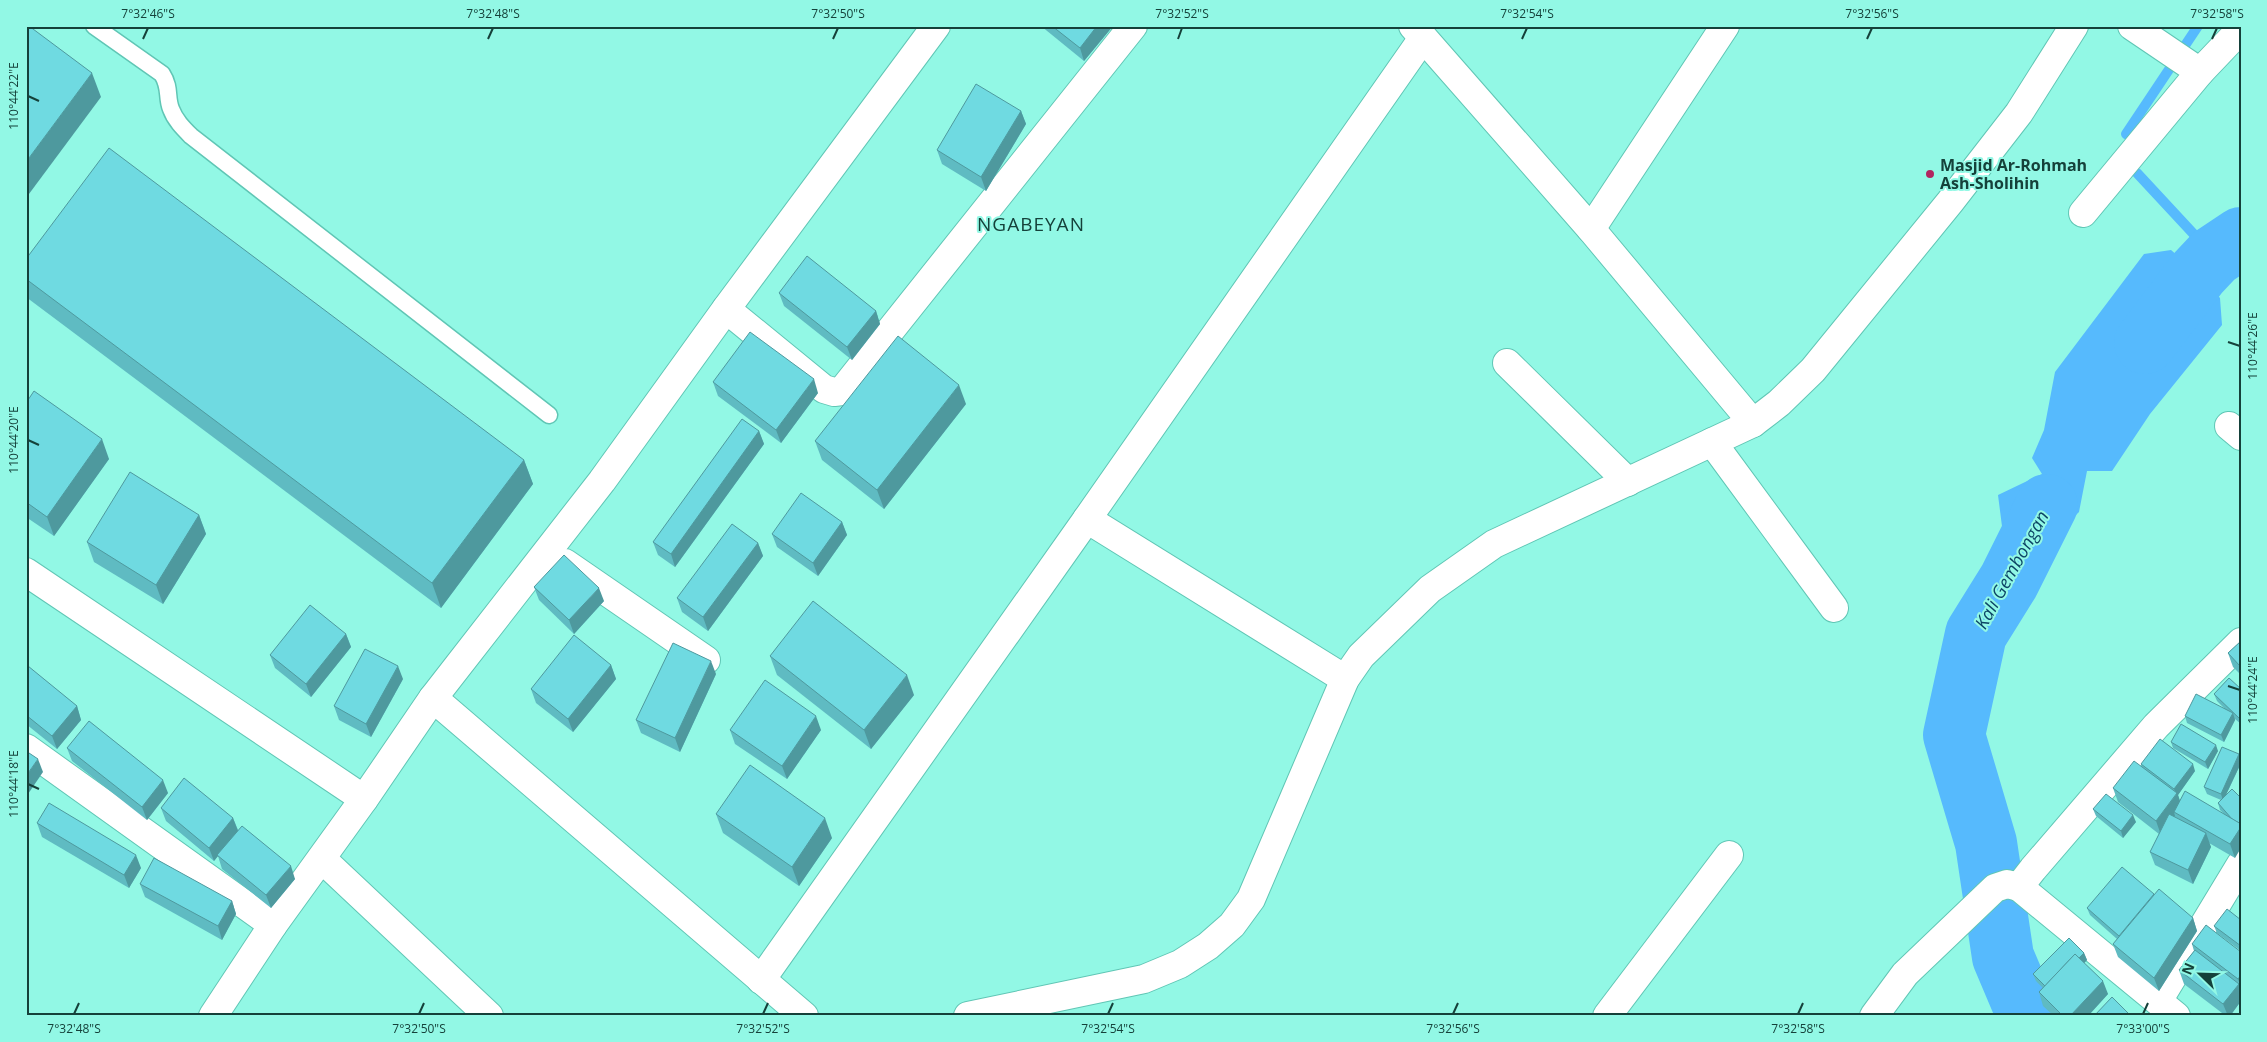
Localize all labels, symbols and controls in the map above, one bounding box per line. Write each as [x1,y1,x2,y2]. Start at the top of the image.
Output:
text: 7°32'46"S [121,5,175,22]
text: 7°32'48"S [466,5,520,22]
text: 7°32'50"S [811,5,865,22]
text: 7°32'52"S [1155,5,1209,22]
text: 7°32'54"S [1500,5,1554,22]
text: 7°32'56"S [1845,5,1899,22]
text: 7°32'58"S [2190,5,2244,22]
text: 110°44'22"E [5,62,22,130]
place label: Masjid Ar-Rohmah Ash-Sholihin [1940,154,2087,194]
marker: Masjid Ar-Rohmah Ash-Sholihin [1924,168,1936,180]
district label: NGABEYAN [977,211,1085,237]
text: 110°44'26"E [2244,312,2261,380]
text: 110°44'20"E [5,406,22,474]
water label: Kali Gembongan [1969,506,2054,633]
text: 110°44'24"E [2244,656,2261,724]
text: 110°44'18"E [5,750,22,818]
north arrow [2174,950,2224,1000]
text: N [2177,960,2199,978]
text: 7°32'48"S [47,1020,101,1037]
text: 7°32'50"S [392,1020,446,1037]
text: 7°32'52"S [736,1020,790,1037]
text: 7°32'54"S [1081,1020,1135,1037]
text: 7°32'56"S [1426,1020,1480,1037]
text: 7°32'58"S [1771,1020,1825,1037]
text: 7°33'00"S [2116,1020,2170,1037]

